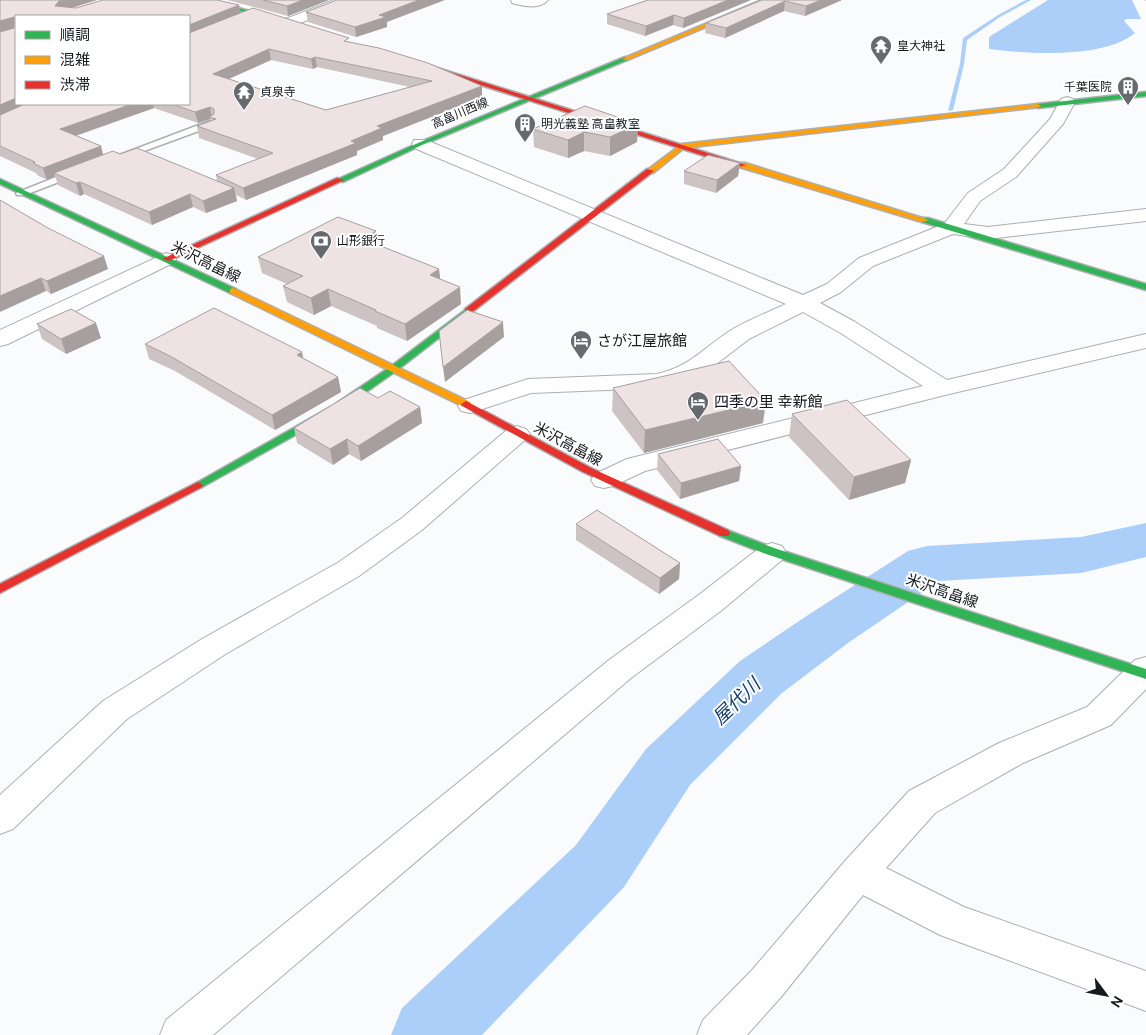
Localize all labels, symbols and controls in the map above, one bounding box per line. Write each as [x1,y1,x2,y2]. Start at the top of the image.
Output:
legend [15,15,190,105]
text: 順調 [60,26,90,43]
temple icon: 皇大神社 [869,34,893,65]
place label: 皇大神社 [897,39,945,52]
text: 混雑 [60,51,90,68]
building icon: 千葉医院 [1116,75,1140,106]
text: 渋滞 [60,76,90,93]
temple icon: 貞泉寺 [232,80,256,111]
place label: 千葉医院 [1064,80,1112,93]
place label: 貞泉寺 [260,85,296,98]
street label: 高畠川西線 [430,95,490,130]
building icon: 明光義塾 高畠教室 [513,112,537,143]
place label: 明光義塾 高畠教室 [541,117,640,130]
bank icon: 山形銀行 [309,229,333,260]
place label: 山形銀行 [337,234,385,247]
street label: 米沢高畠線 [169,237,244,286]
hotel icon: さが江屋旅館 [569,329,593,360]
place label: さが江屋旅館 [597,332,687,349]
hotel icon: 四季の里 幸新館 [686,390,710,421]
place label: 四季の里 幸新館 [714,393,822,410]
street label: 米沢高畠線 [531,418,605,469]
street label: 米沢高畠線 [904,570,980,611]
water label: 屋代川 [708,672,766,729]
north arrow [1081,970,1131,1020]
text: N [1107,993,1127,1011]

